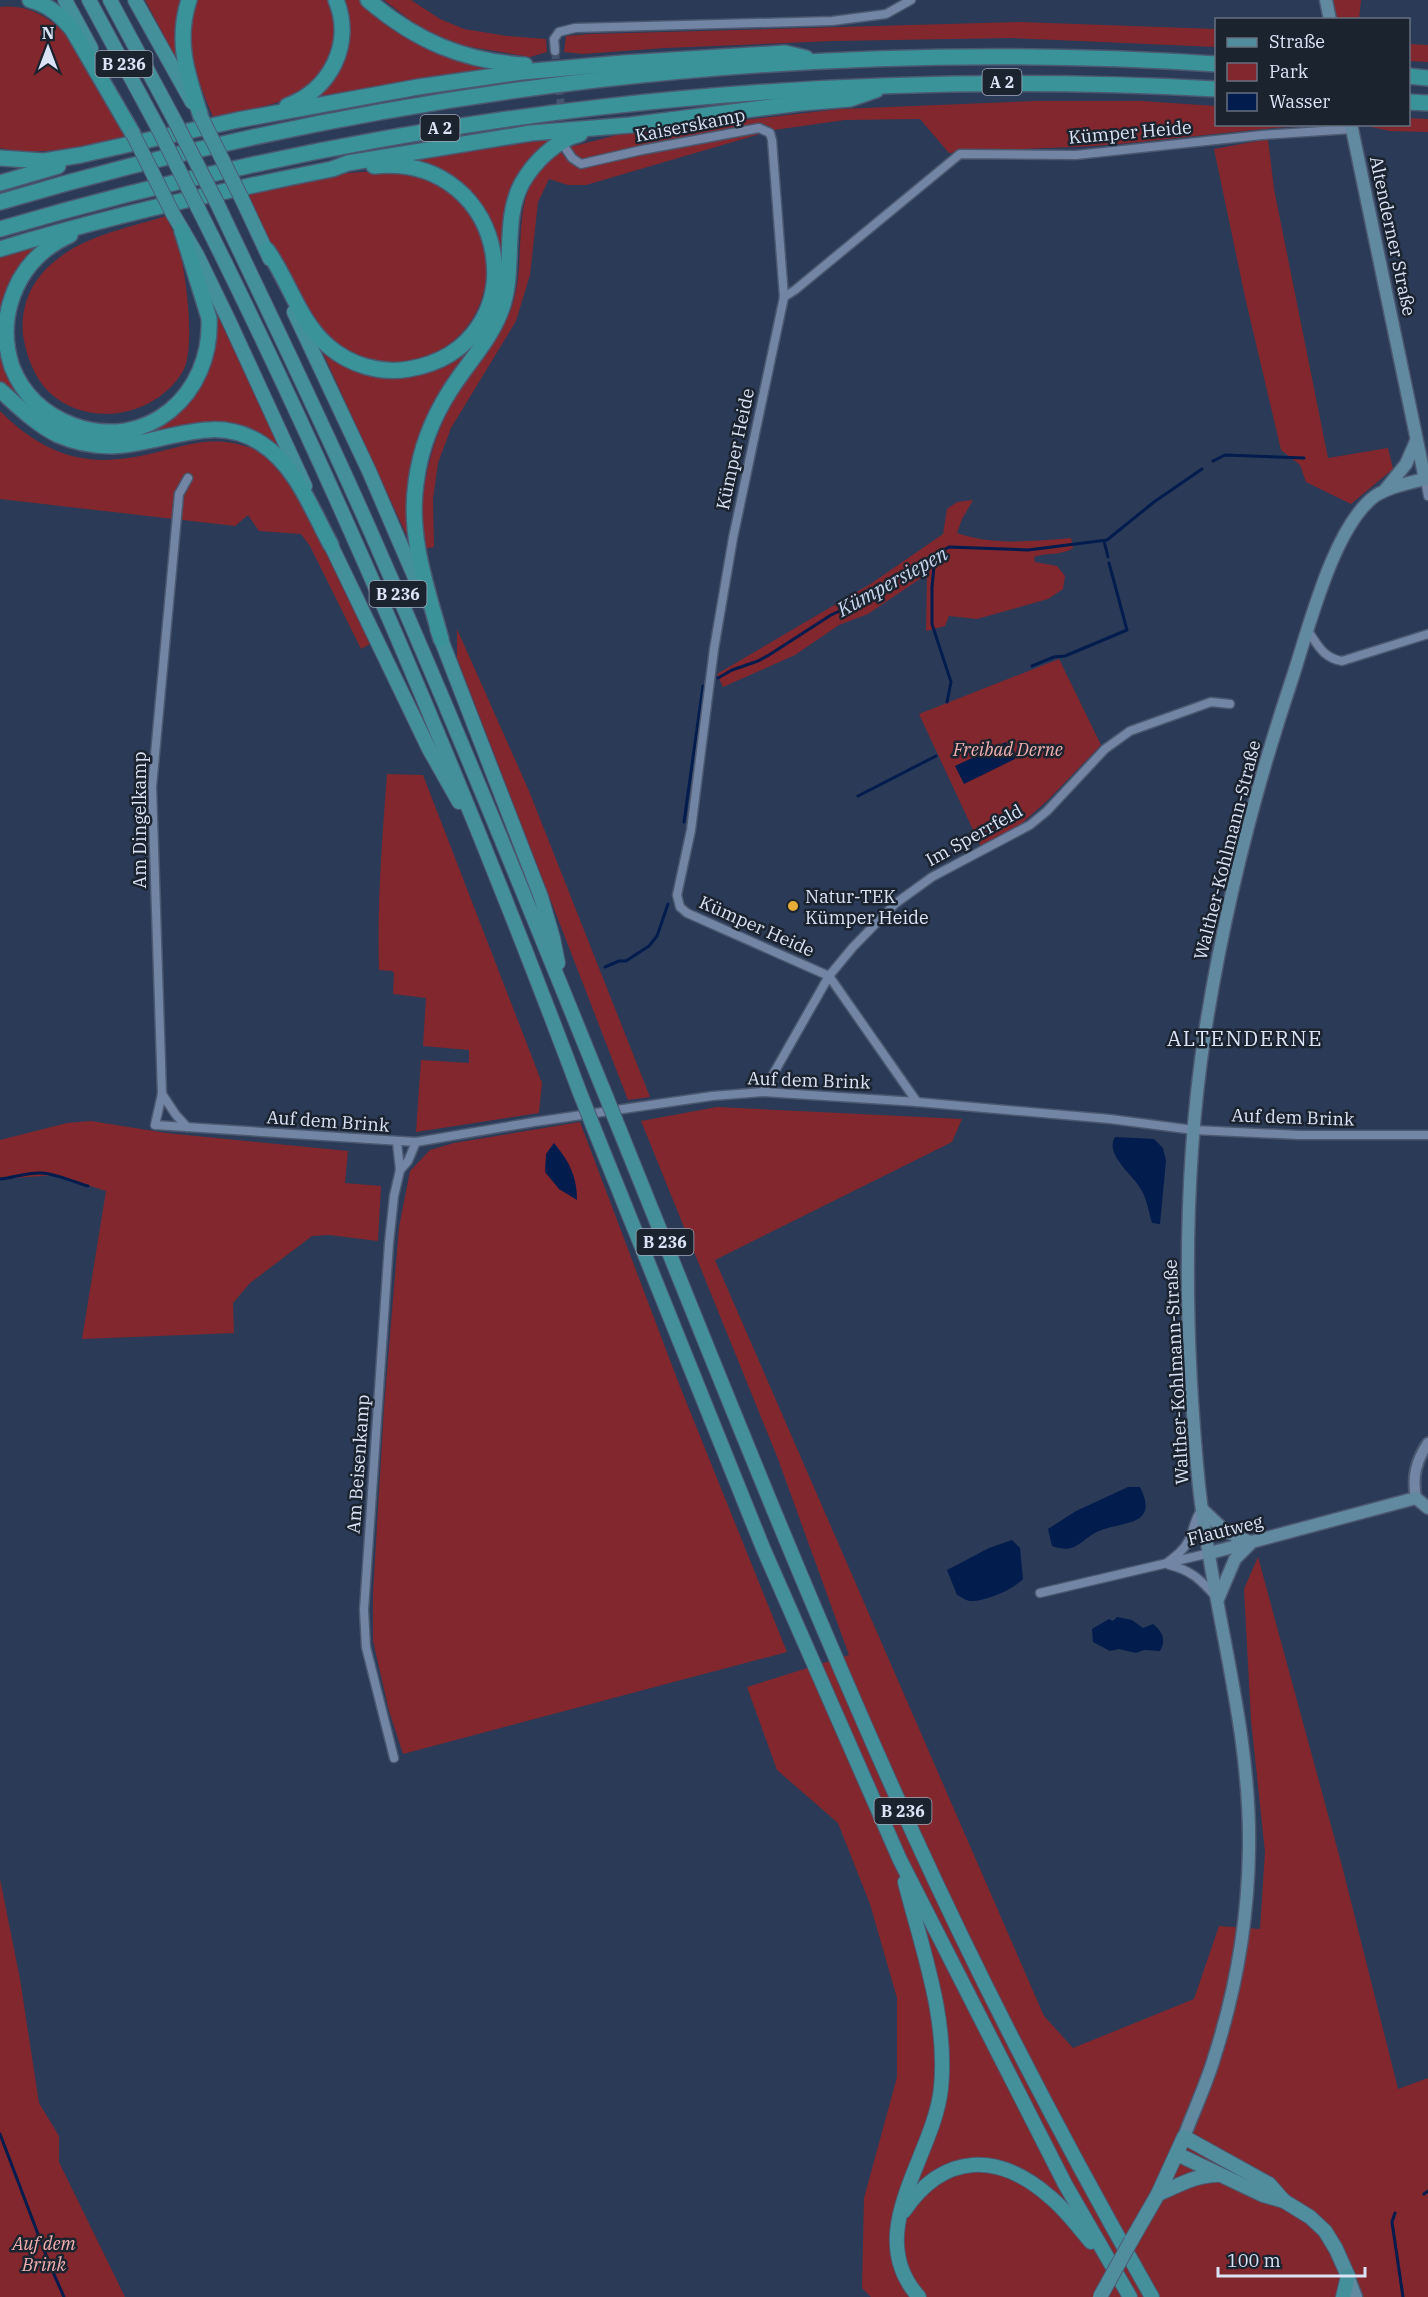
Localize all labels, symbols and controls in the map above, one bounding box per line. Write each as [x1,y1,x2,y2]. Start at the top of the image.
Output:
north arrow [18,18,78,78]
legend [1215,18,1410,126]
text: N [42,23,54,43]
text: Straße [1269,30,1325,53]
road number: B 236 [96,51,152,77]
text: Park [1269,60,1309,83]
road number: A 2 [982,69,1022,95]
text: Wasser [1269,90,1330,113]
street label: Kaiserskamp [633,103,747,147]
road number: A 2 [420,115,460,141]
street label: Kümper Heide [1067,115,1193,149]
street label: Altenderner Straße [1365,154,1421,318]
street label: Kümper Heide [711,386,759,512]
water label: Kümpersiepen [831,539,953,623]
road number: B 236 [370,581,426,607]
park label: Freibad Derne [952,738,1063,761]
street label: Walther-Kohlmann-Straße [1189,738,1265,962]
street label: Am Dingelkamp [128,752,151,888]
street label: Im Sperrfeld [922,799,1026,871]
place label: Natur-TEK Kümper Heide [805,885,929,929]
street label: Kümper Heide [696,890,818,962]
marker: Natur-TEK Kümper Heide [786,899,800,913]
district label: ALTENDERNE [1167,1024,1323,1052]
street label: Auf dem Brink [747,1066,871,1094]
street label: Auf dem Brink [1231,1103,1355,1131]
street label: Auf dem Brink [266,1105,391,1137]
road number: B 236 [636,1229,694,1255]
street label: Walther-Kohlmann-Straße [1159,1259,1193,1485]
street label: Am Beisenkamp [342,1394,374,1534]
street label: Flautweg [1185,1509,1265,1550]
road number: B 236 [874,1798,932,1824]
park label: Auf dem Brink [11,2232,76,2276]
scale bar [1218,2240,1365,2278]
text: 100 m [1227,2249,1281,2272]

